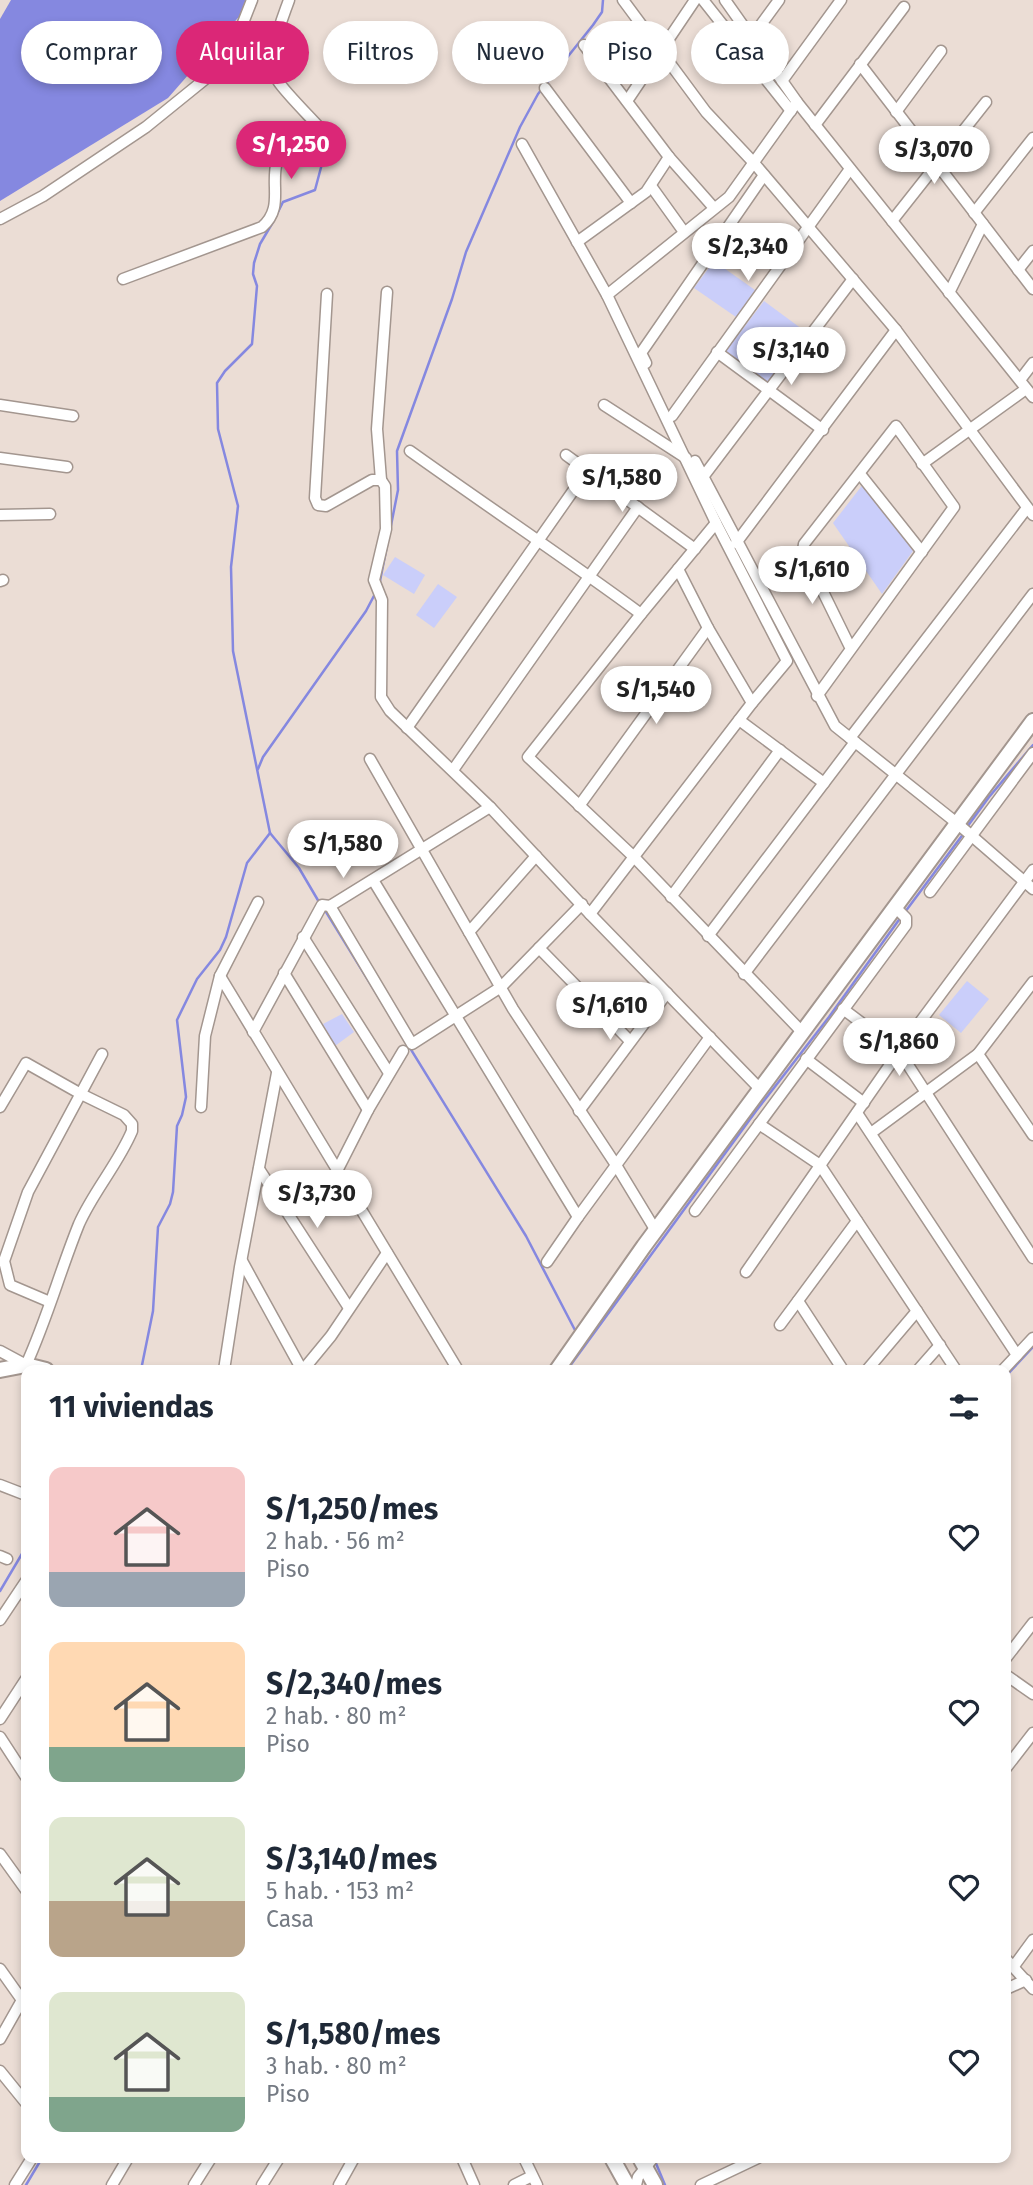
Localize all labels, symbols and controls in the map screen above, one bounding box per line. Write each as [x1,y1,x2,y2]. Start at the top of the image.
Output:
chip: Comprar [21,21,162,84]
chip: Alquilar [176,21,309,84]
chip: Filtros [323,21,438,84]
chip: Nuevo [452,21,569,84]
chip: Piso [583,21,677,84]
chip: Casa [691,21,789,84]
pin: S/1,250 [226,122,356,181]
pin: S/3,070 [869,127,999,186]
text: S/1,250 [252,130,330,158]
text: S/3,070 [895,135,973,163]
pin: S/2,340 [683,224,813,283]
text: S/2,340 [708,232,788,260]
pin: S/3,140 [726,328,856,387]
text: S/3,140 [753,336,829,364]
pin: S/1,580 [557,454,687,514]
text: S/1,580 [582,463,662,491]
pin: S/1,610 [747,546,877,606]
text: S/1,610 [774,555,850,583]
pin: S/1,540 [591,666,721,726]
text: S/1,540 [617,675,695,703]
pin: S/1,580 [278,820,408,880]
text: S/1,580 [303,829,383,857]
pin: S/1,610 [545,982,675,1042]
text: S/1,610 [572,991,648,1019]
pin: S/1,860 [834,1018,964,1078]
text: S/1,860 [859,1027,939,1055]
pin: S/3,730 [252,1170,382,1230]
text: S/3,730 [278,1179,356,1207]
icon: filters [945,1388,983,1426]
text: 11 viviendas [49,1389,214,1425]
text: S/1,250/mes [266,1491,438,1527]
icon: home [105,1495,189,1579]
icon: heart [945,1518,983,1556]
text: 2 hab. · 56 m² [266,1527,405,1555]
text: Piso [266,1555,310,1583]
text: S/2,340/mes [266,1666,442,1702]
icon: home [105,1670,189,1754]
icon: heart [945,1693,983,1731]
text: 2 hab. · 80 m² [266,1702,407,1730]
text: Piso [266,1730,310,1758]
text: S/3,140/mes [266,1841,437,1877]
icon: home [105,1845,189,1929]
icon: heart [945,1868,983,1906]
text: 5 hab. · 153 m² [266,1877,414,1905]
text: Casa [266,1905,314,1933]
text: S/1,580/mes [266,2016,441,2052]
icon: home [105,2020,189,2104]
icon: heart [945,2043,983,2081]
text: 3 hab. · 80 m² [266,2052,407,2080]
text: Piso [266,2080,310,2108]

